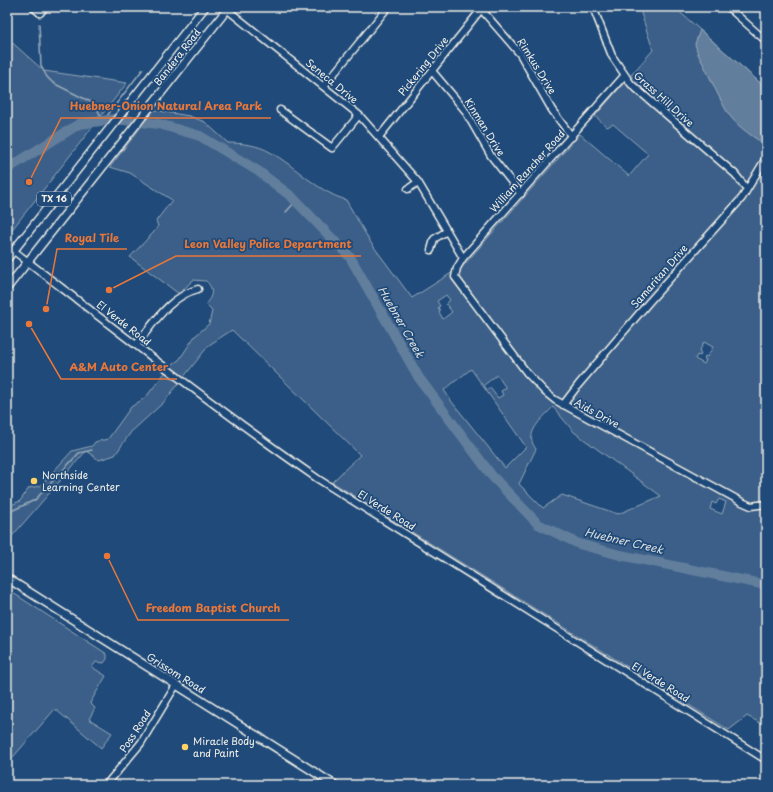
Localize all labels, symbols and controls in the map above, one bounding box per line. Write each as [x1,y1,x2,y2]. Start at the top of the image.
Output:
street label: Bandera Road [150,25,204,88]
street label: Pickering Drive [394,33,451,98]
street label: Rimkus Drive [514,35,561,96]
street label: Seneca Drive [303,55,362,107]
street label: Grass Hill Drive [631,68,698,130]
callout: Huebner-Onion Natural Area Park [61,95,271,118]
street label: Kinman Drive [462,95,509,159]
text: Huebner-Onion Natural Area Park [70,97,263,114]
street label: William Rancher Road [485,126,568,215]
road number: TX 16 [37,192,71,206]
callout: Royal Tile [57,226,127,249]
text: Royal Tile [65,229,120,246]
callout: Leon Valley Police Department [176,233,361,256]
text: Leon Valley Police Department [184,235,352,252]
street label: Samaritan Drive [627,241,691,311]
water label: Huebner Creek [374,283,430,362]
street label: El Verde Road [94,296,155,349]
callout: A&M Auto Center [61,356,177,379]
text: A&M Auto Center [69,358,169,375]
street label: Aids Drive [572,394,622,431]
place label: Northside Learning Center [42,467,120,494]
marker: Northside Learning Center [29,476,39,486]
street label: El Verde Road [355,486,419,533]
water label: Huebner Creek [583,523,666,558]
callout: Freedom Baptist Church [138,597,289,620]
text: Freedom Baptist Church [146,599,281,616]
street label: Grissom Road [144,649,209,697]
street label: El Verde Road [629,658,693,705]
street label: Poss Road [115,706,154,755]
place label: Miracle Body and Paint [193,733,255,760]
marker: Miracle Body and Paint [180,742,190,752]

